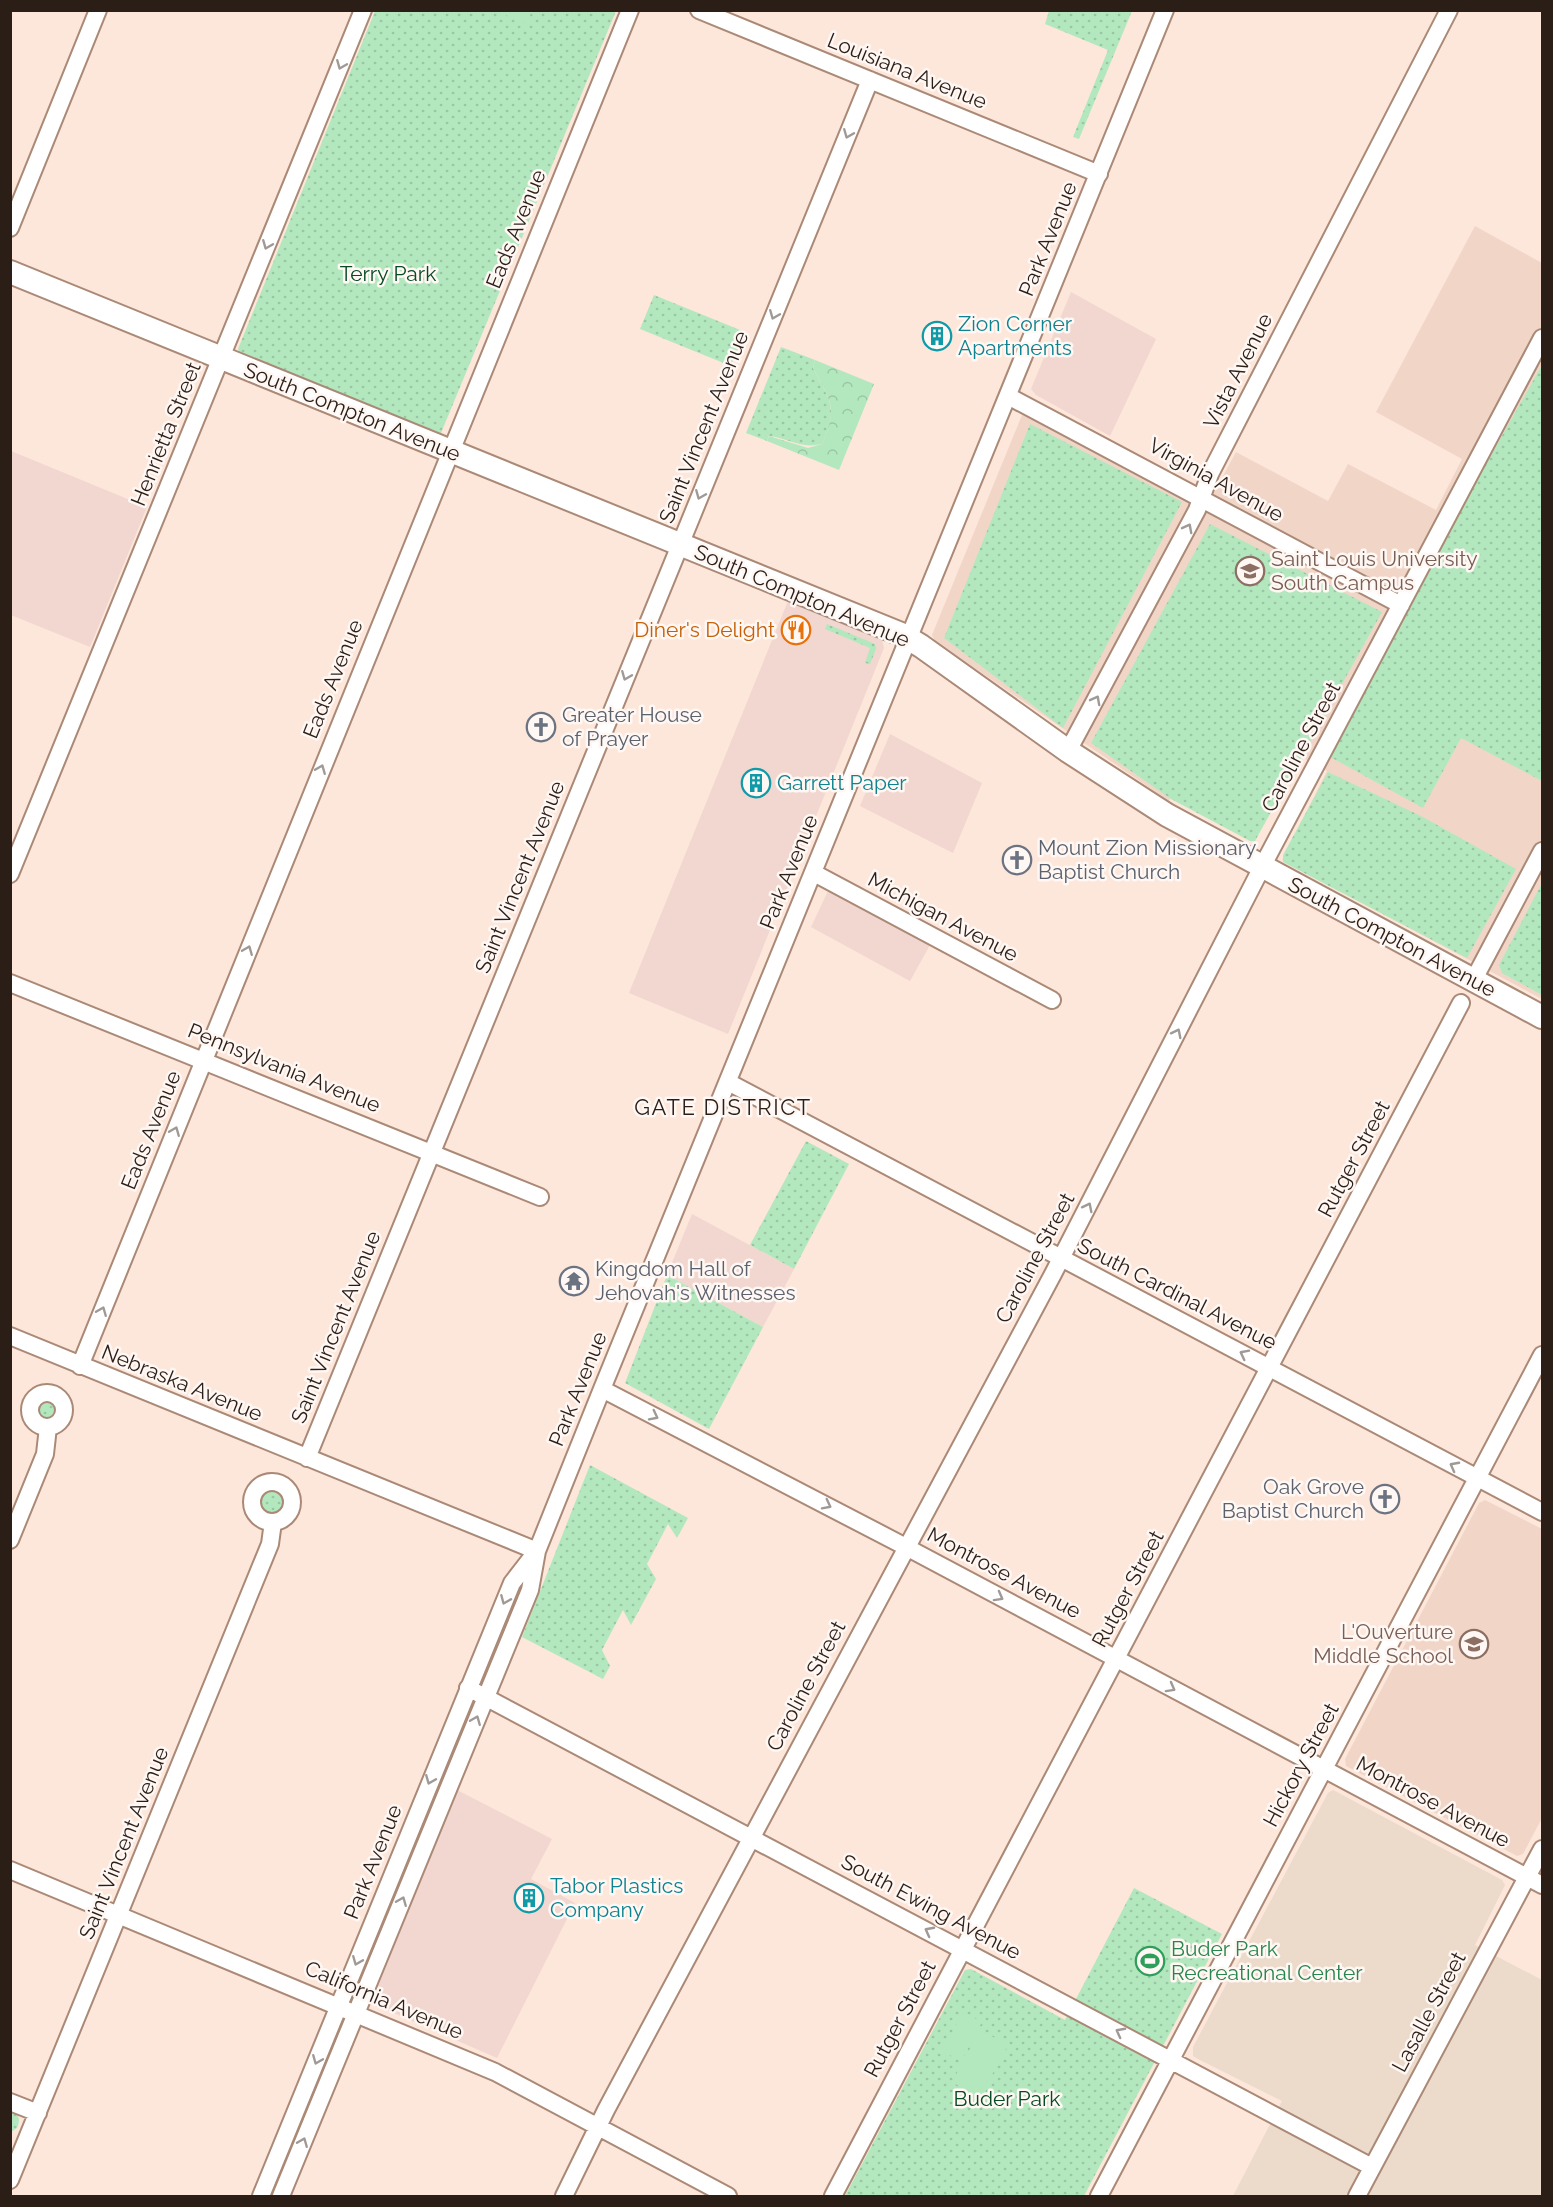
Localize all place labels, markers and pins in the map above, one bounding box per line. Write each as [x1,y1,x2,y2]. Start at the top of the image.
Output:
place label: Zion Corner Apartments [958,311,1073,360]
building icon: Zion Corner Apartments [921,320,953,352]
place label: Saint Louis University South Campus [1271,546,1478,595]
school or university icon: Saint Louis University South Campus [1234,555,1266,587]
restaurant icon: Diner's Delight [780,614,812,646]
place label: Diner's Delight [634,617,775,642]
place label: Greater House of Prayer [562,702,702,751]
church icon: Greater House of Prayer [525,711,557,743]
building icon: Garrett Paper [740,767,772,799]
place label: Garrett Paper [777,770,907,795]
place label: Mount Zion Missionary Baptist Church [1038,835,1256,884]
church icon: Mount Zion Missionary Baptist Church [1001,844,1033,876]
place label: Kingdom Hall of Jehovah's Witnesses [595,1256,796,1305]
temple icon: Kingdom Hall of Jehovah's Witnesses [558,1265,590,1297]
place label: Oak Grove Baptist Church [1222,1474,1364,1523]
church icon: Oak Grove Baptist Church [1369,1483,1401,1515]
place label: L'Ouverture Middle School [1313,1619,1453,1668]
school or university icon: L'Ouverture Middle School [1458,1628,1490,1660]
place label: Tabor Plastics Company [550,1873,683,1922]
building icon: Tabor Plastics Company [513,1882,545,1914]
place label: Buder Park Recreational Center [1171,1936,1363,1985]
sports icon: Buder Park Recreational Center [1134,1945,1166,1977]

